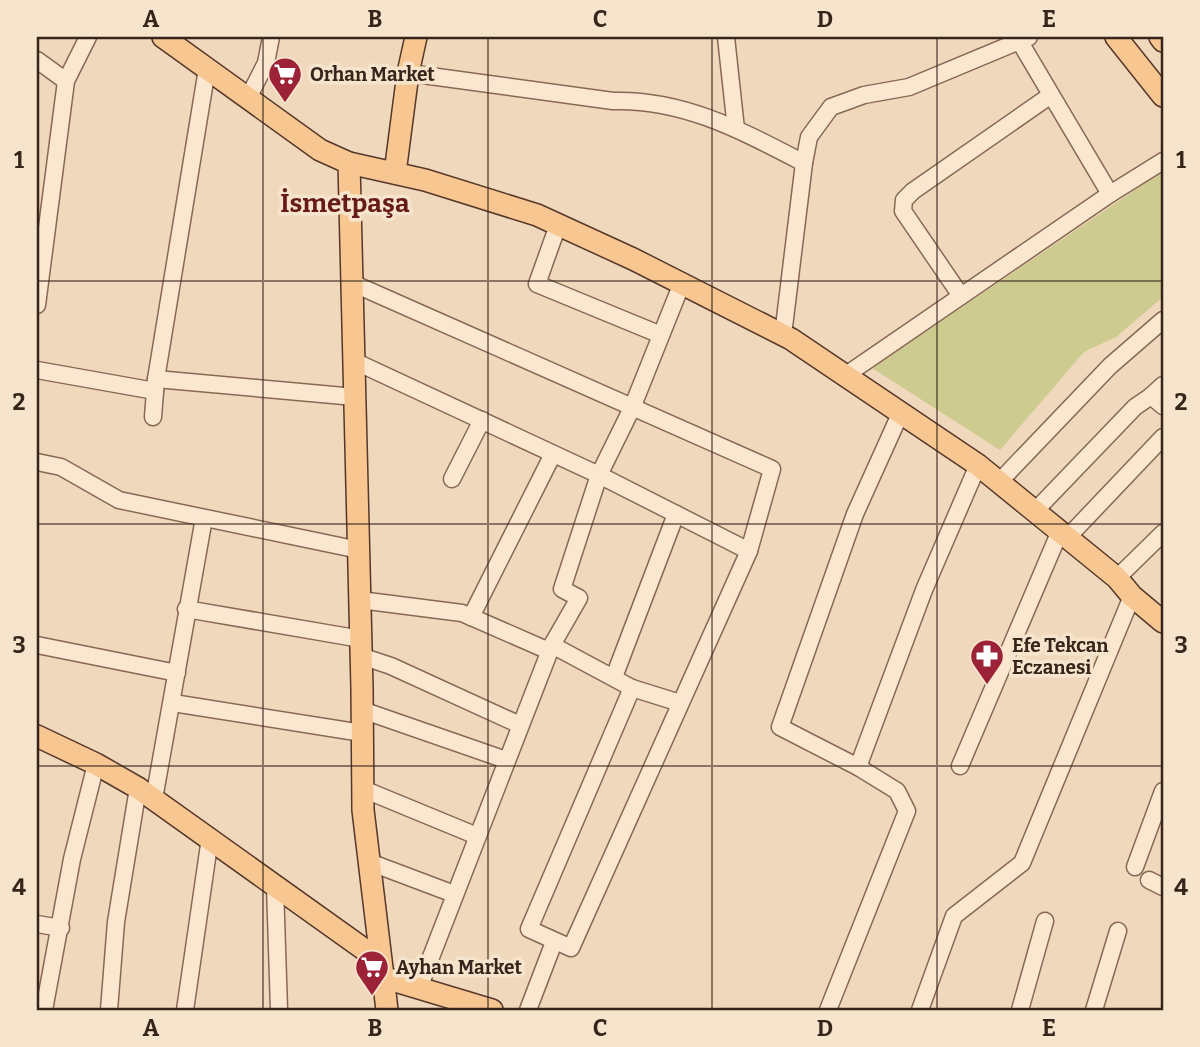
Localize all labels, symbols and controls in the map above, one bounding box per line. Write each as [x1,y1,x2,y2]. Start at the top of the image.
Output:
text: A [143,5,160,33]
text: B [368,5,382,33]
text: C [593,5,607,33]
text: D [817,5,833,33]
text: E [1042,5,1056,33]
supermarket icon: Orhan Market [266,55,304,104]
place label: Orhan Market [310,63,435,86]
text: 1 [14,146,24,174]
text: 1 [1176,146,1186,174]
district label: İsmetpaşa [280,188,410,219]
text: 2 [13,388,26,416]
text: 2 [1175,388,1188,416]
text: 3 [12,631,26,659]
text: 3 [1174,631,1188,659]
place label: Efe Tekcan Eczanesi [1012,634,1109,679]
pharmacy icon: Efe Tekcan Eczanesi [968,637,1006,686]
text: 4 [12,873,26,901]
text: 4 [1174,873,1188,901]
supermarket icon: Ayhan Market [353,948,391,997]
place label: Ayhan Market [396,956,522,979]
text: A [143,1014,160,1042]
text: B [368,1014,382,1042]
text: C [593,1014,607,1042]
text: D [817,1014,833,1042]
text: E [1042,1014,1056,1042]

